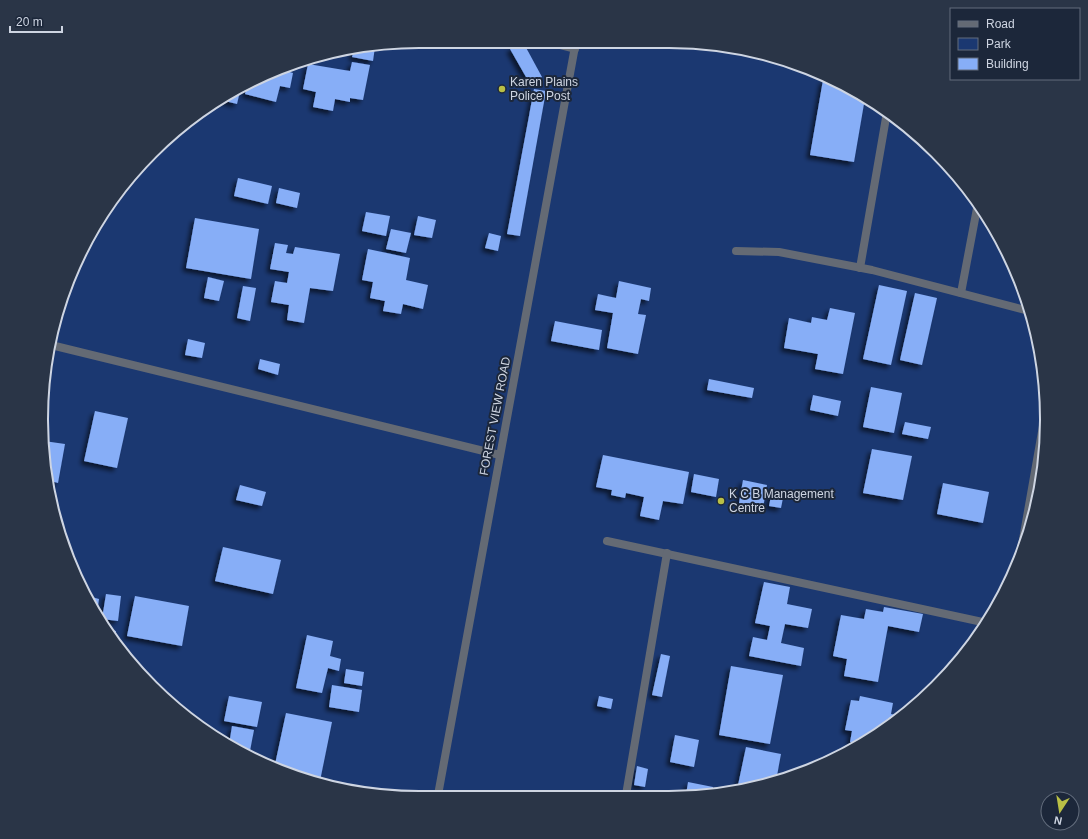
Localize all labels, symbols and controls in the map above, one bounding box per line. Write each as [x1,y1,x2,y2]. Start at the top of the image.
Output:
scale bar [10,8,62,34]
legend [950,8,1080,80]
text: 20 m [16,15,43,29]
text: Road [986,17,1015,31]
text: Park [986,37,1012,51]
text: Building [986,57,1029,71]
place label: Karen Plains Police Post [510,75,578,103]
marker: Karen Plains Police Post [497,84,507,94]
street label: FOREST VIEW ROAD [477,355,513,476]
place label: K C B Management Centre [729,487,834,515]
marker: K C B Management Centre [716,496,726,506]
north arrow [1040,791,1080,831]
text: N [1053,814,1063,827]

